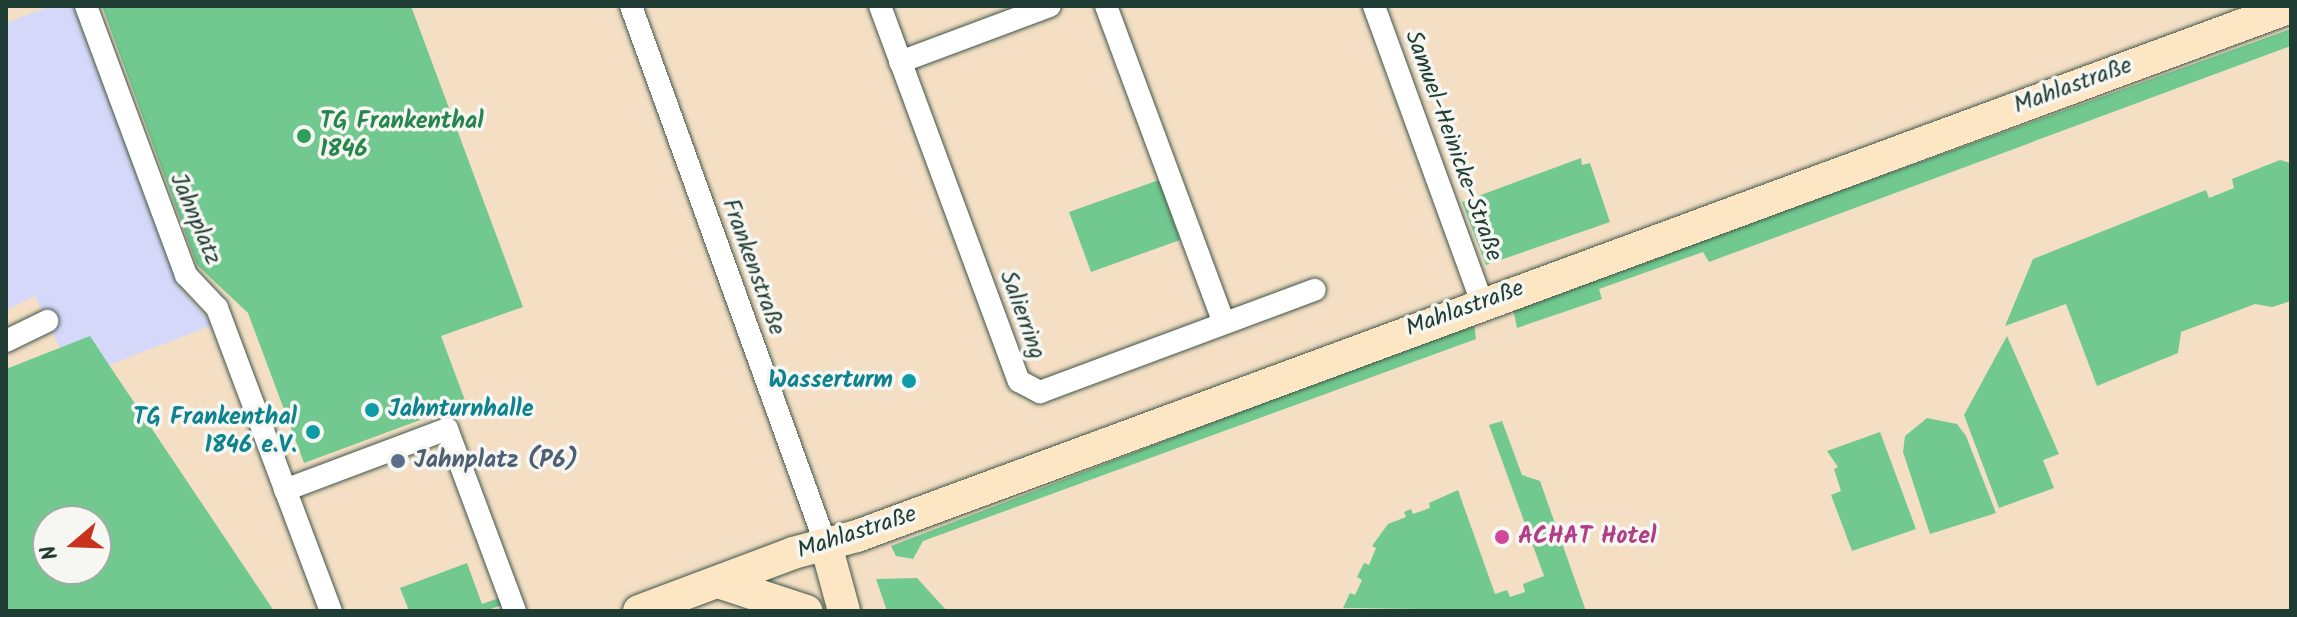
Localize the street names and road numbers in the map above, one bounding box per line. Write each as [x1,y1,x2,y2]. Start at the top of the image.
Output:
street label: Samuel-Heinicke-Straße [1398,27,1508,265]
street label: Mahlastraße [2010,51,2136,121]
street label: Jahnplatz [163,169,227,269]
street label: Frankenstraße [715,195,791,339]
street label: Salierring [993,267,1051,363]
street label: Mahlastraße [1402,274,1528,344]
street label: Mahlastraße [794,500,920,566]

